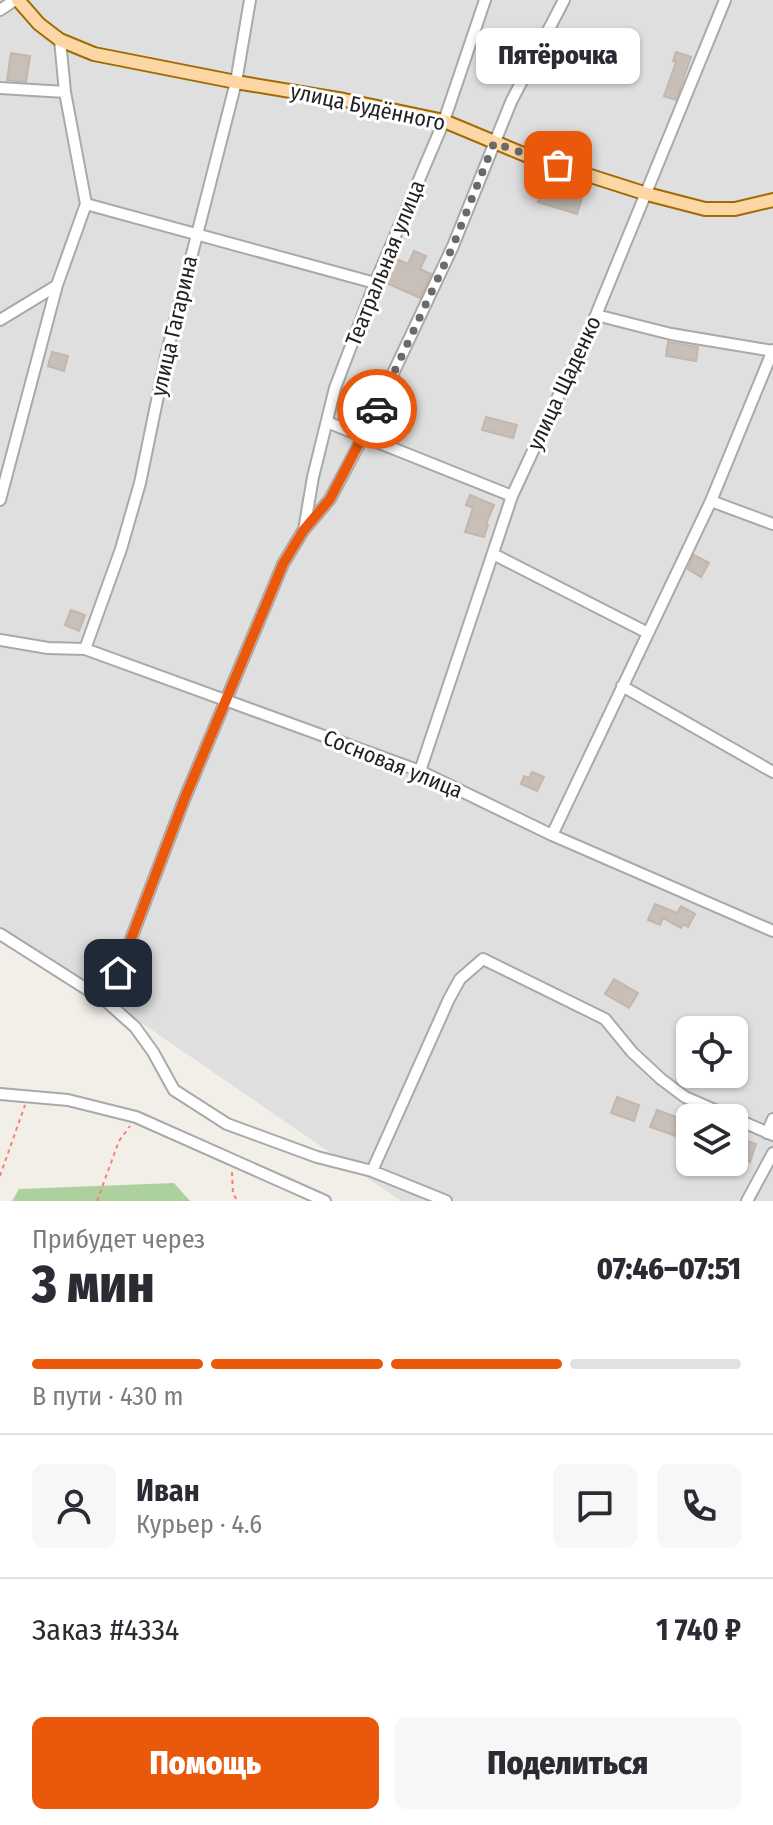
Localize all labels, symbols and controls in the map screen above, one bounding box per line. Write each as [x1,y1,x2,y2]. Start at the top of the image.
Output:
callout: Пятёрочка [476,29,640,85]
text: Пятёрочка [498,40,618,71]
street label: улица Будённого [288,77,448,137]
pin [524,131,592,199]
icon: bag [536,143,580,187]
street label: Театральная улица [339,176,431,350]
street label: улица Гагарина [145,253,203,399]
street label: улица Щаденко [521,312,607,454]
courier [337,369,417,449]
icon: car [355,387,399,431]
street label: Сосновая улица [319,724,467,804]
pin [84,939,152,1007]
icon: home [96,951,140,995]
map controls [676,1016,748,1176]
button: locate [676,1016,748,1088]
button: layers [676,1104,748,1176]
text: Прибудет через [32,1224,205,1255]
text: 07:46–07:51 [597,1251,741,1287]
text: 3 мин [32,1253,155,1316]
text: В пути · 430 m [32,1381,184,1412]
button: person [32,1464,116,1548]
button: chat [553,1464,637,1548]
button: phone [657,1464,741,1548]
text: Иван [136,1473,200,1509]
text: Курьер · 4.6 [136,1509,262,1540]
text: Заказ #4334 [32,1612,179,1648]
text: 1 740 ₽ [656,1612,741,1648]
button: Помощь [32,1717,379,1809]
button: Поделиться [395,1717,741,1809]

